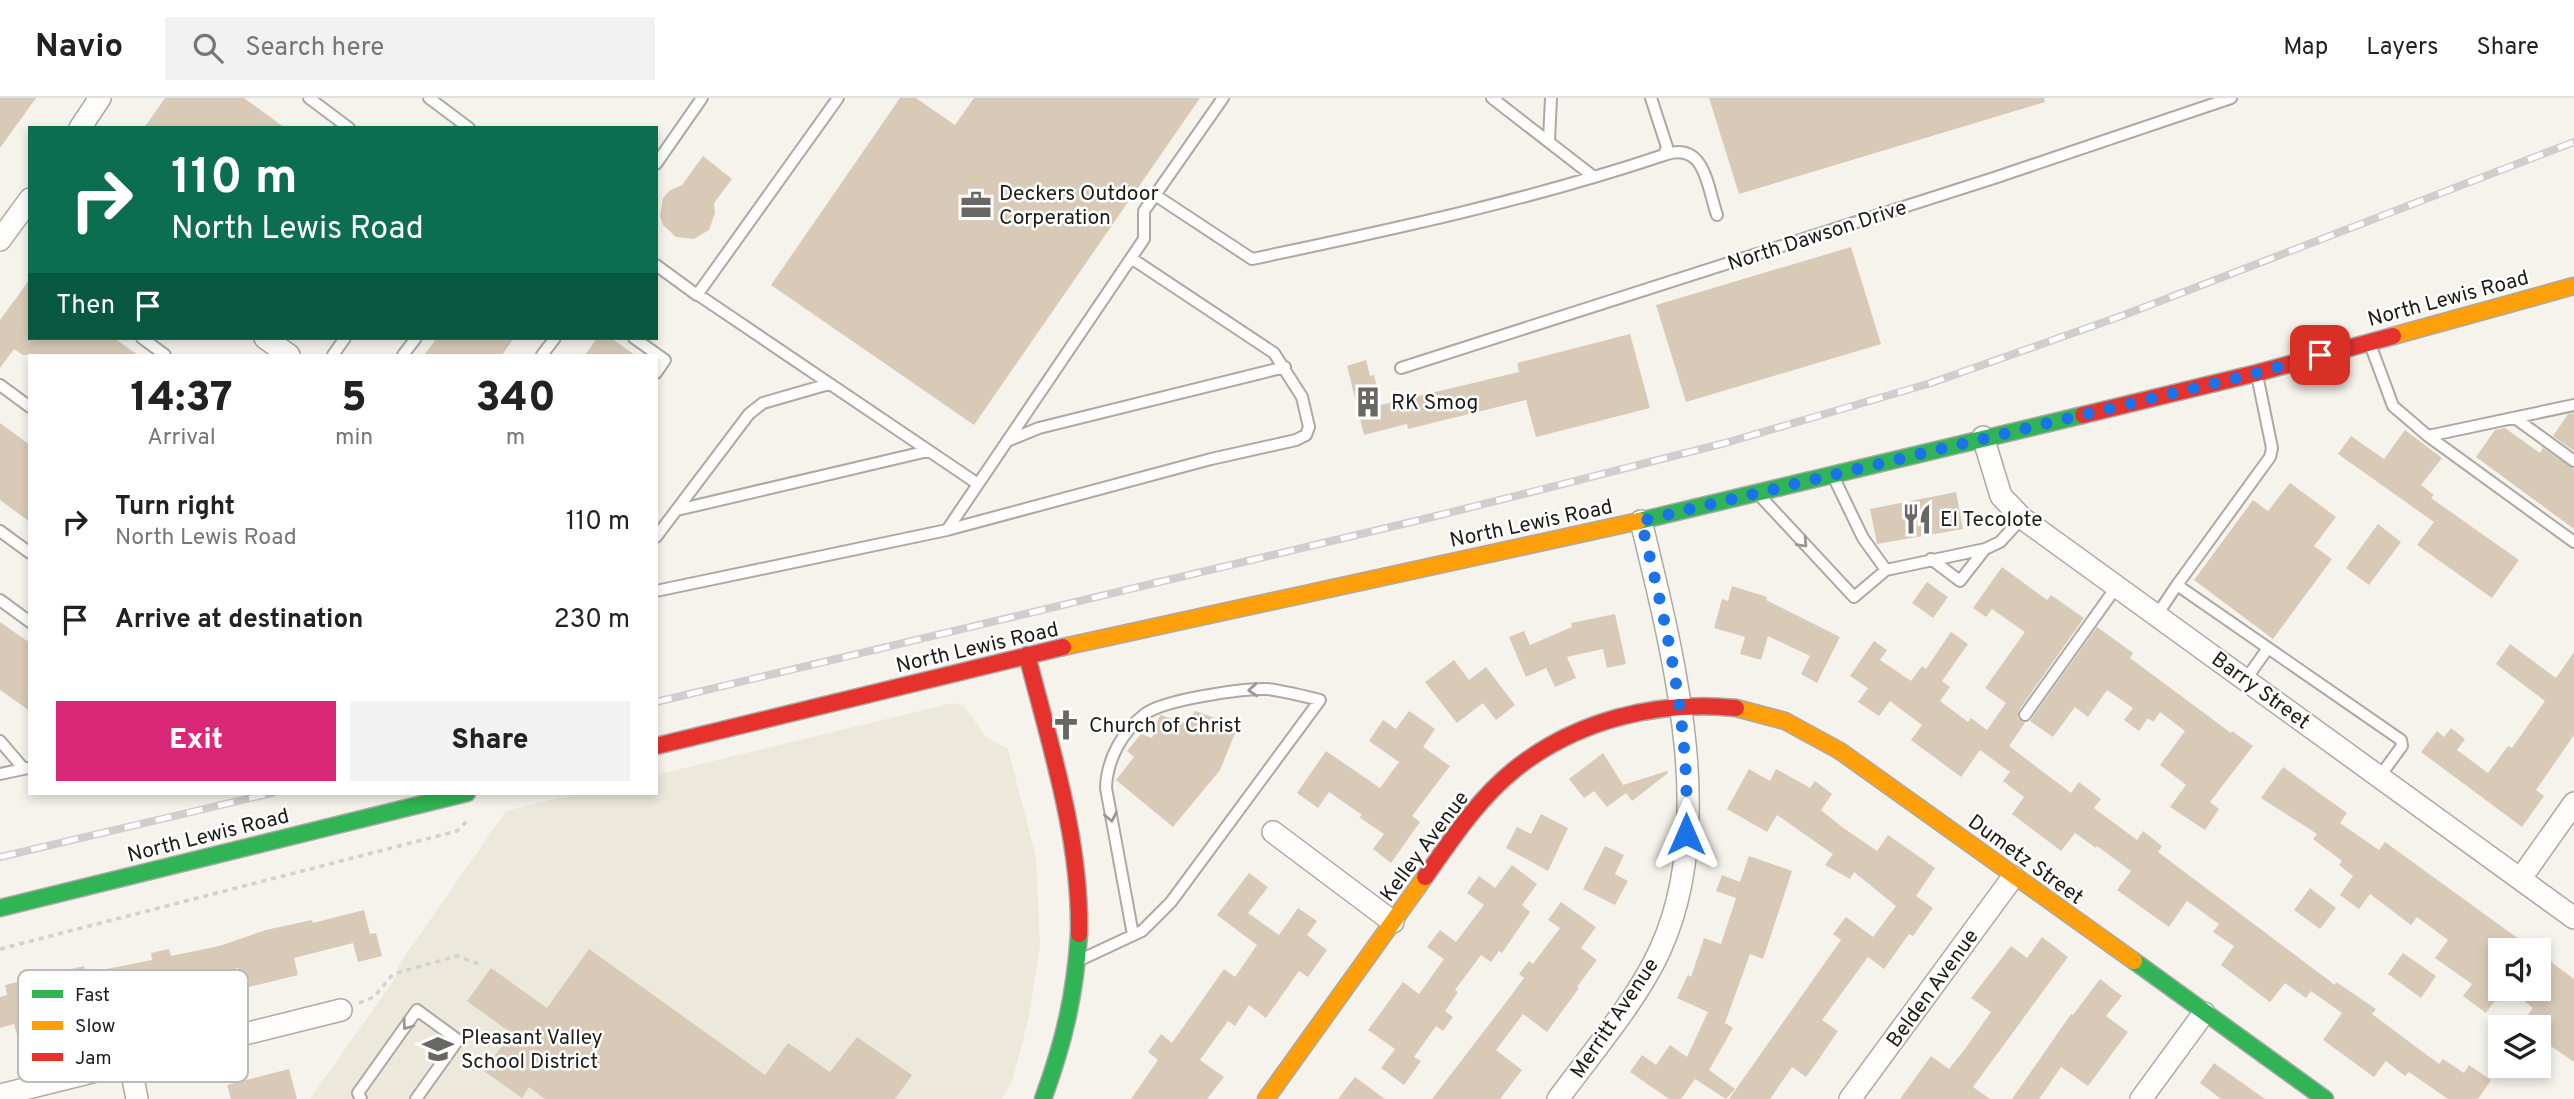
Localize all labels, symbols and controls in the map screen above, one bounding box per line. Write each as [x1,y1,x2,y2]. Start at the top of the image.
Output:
search box [165,17,655,80]
text: Navio [35,27,123,69]
icon: search [189,29,227,67]
text: Search here [245,32,384,65]
text: Map [2283,33,2328,63]
text: Layers [2366,33,2438,63]
text: Share [2476,33,2539,63]
text: 110 m [171,149,298,211]
icon: right [56,154,147,245]
place label: Deckers Outdoor Corperation [999,181,1159,232]
office icon: Deckers Outdoor Corperation [959,188,993,222]
street label: North Dawson Drive [1724,195,1910,278]
text: North Lewis Road [171,210,424,250]
street label: North Lewis Road [2365,265,2532,334]
icon: arrive [129,287,167,325]
text: Then [56,290,115,323]
pin [2290,325,2350,385]
icon: arrive [2301,336,2339,374]
text: 14:37 [130,373,233,426]
text: 5 [341,373,367,426]
text: 340 [475,373,556,426]
building icon: RK Smog [1351,385,1385,419]
place label: RK Smog [1391,390,1478,417]
text: Arrival [147,424,216,453]
text: min [335,424,373,453]
text: m [506,424,525,453]
text: Turn right [115,491,235,524]
street label: North Lewis Road [1447,494,1615,555]
restaurant icon: El Tecolote [1900,502,1934,536]
icon: right [56,503,94,541]
text: 110 m [566,506,630,539]
place label: El Tecolote [1940,507,2043,534]
text: North Lewis Road [115,524,297,553]
one-way arrow [1795,535,1807,548]
icon: arrive [56,601,94,639]
text: Arrive at destination [115,604,363,637]
text: 230 m [554,604,630,637]
street label: North Lewis Road [893,617,1061,680]
street label: Barry Street [2205,646,2315,736]
one-way arrow [1247,683,1258,698]
button: Exit [56,701,336,781]
button: Share [350,701,630,781]
church icon: Church of Christ [1049,708,1083,742]
place label: Church of Christ [1089,713,1241,740]
street label: Kelley Avenue [1375,786,1476,908]
position arrow [1649,797,1723,871]
street label: North Lewis Road [125,803,292,870]
street label: Dumetz Street [1962,809,2088,911]
one-way arrow [1103,811,1118,823]
street label: Belden Avenue [1881,924,1985,1054]
map controls [2488,938,2551,1078]
button: sound [2488,938,2551,1001]
street label: Merritt Avenue [1565,953,1666,1084]
legend [18,970,248,1082]
text: Fast [75,984,110,1008]
text: Slow [75,1015,115,1039]
button: layers [2488,1015,2551,1078]
one-way arrow [402,1017,415,1030]
place label: Pleasant Valley School District [461,1025,603,1076]
school or university icon: Pleasant Valley School District [421,1032,455,1066]
text: Jam [75,1047,112,1071]

